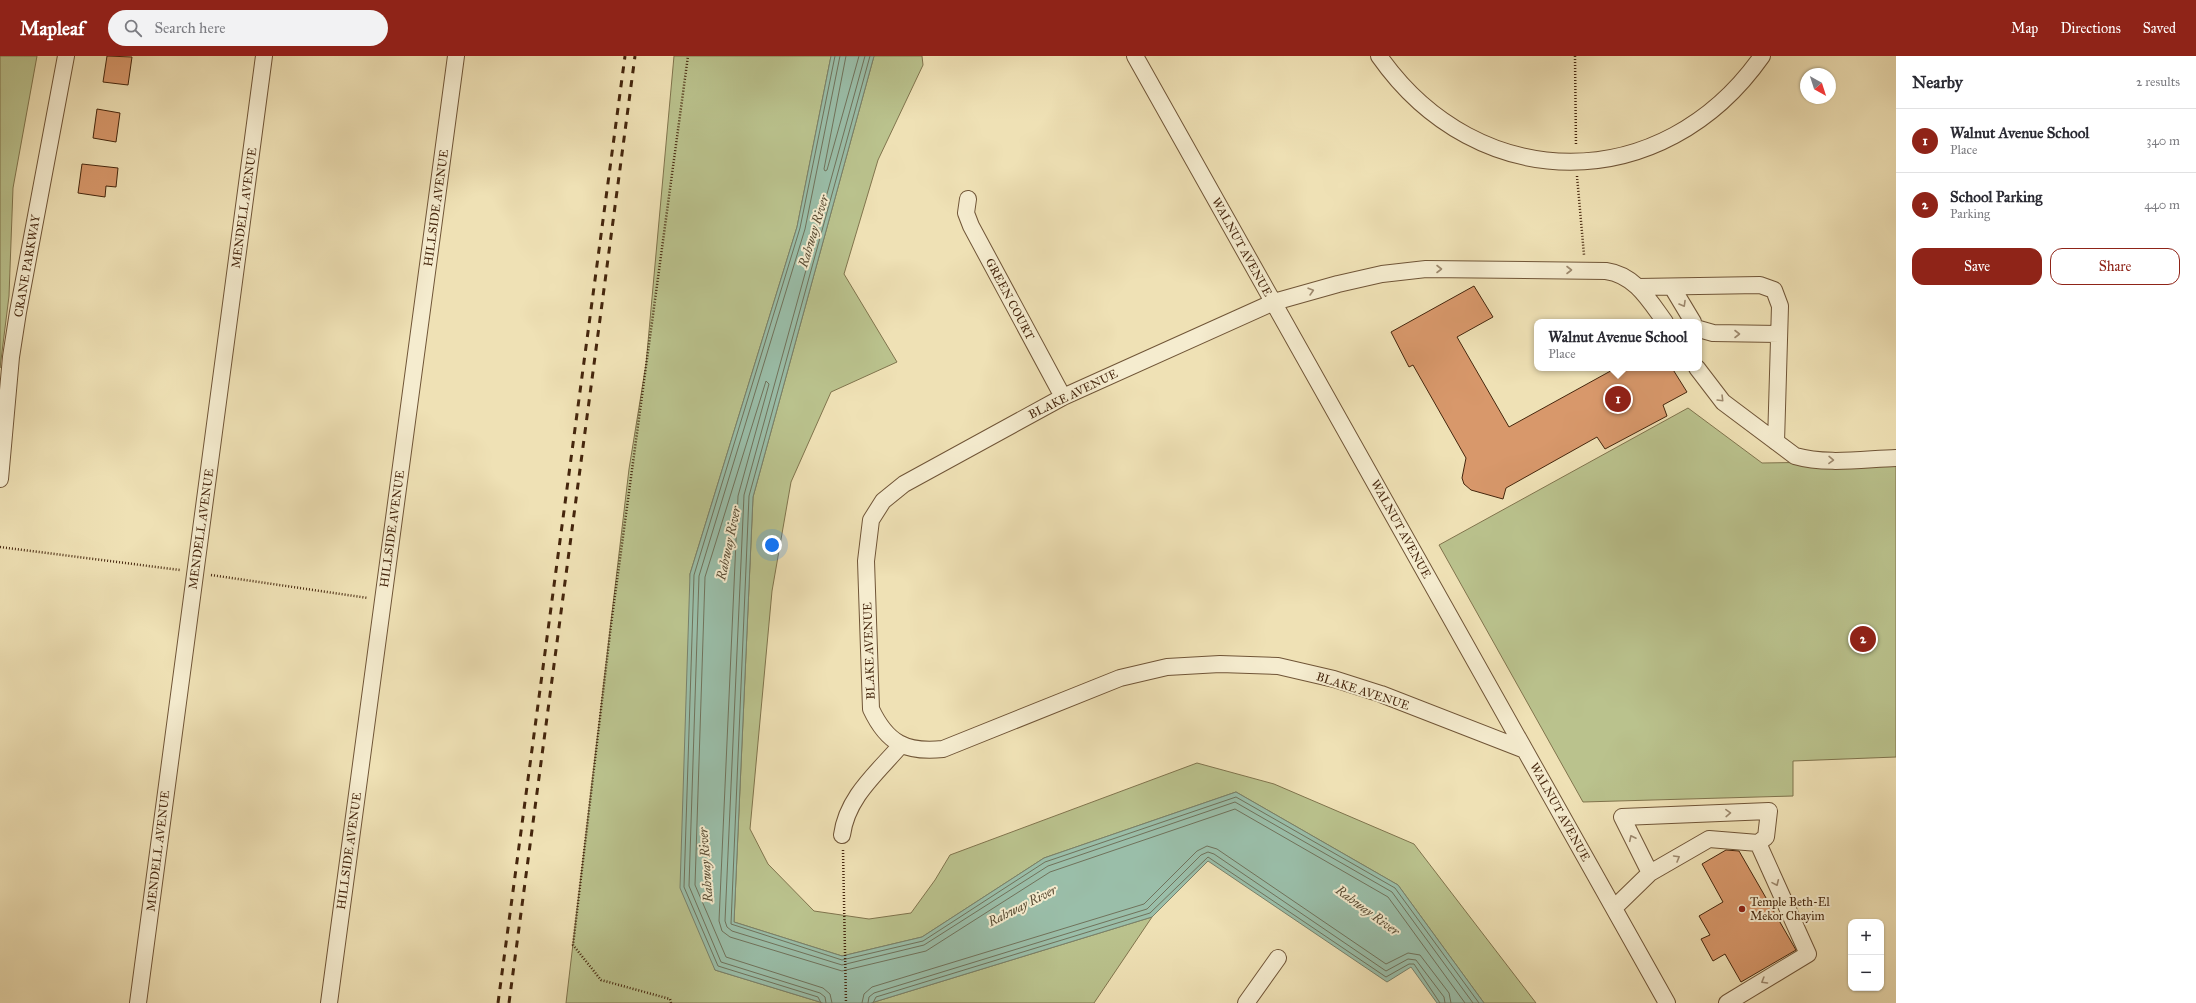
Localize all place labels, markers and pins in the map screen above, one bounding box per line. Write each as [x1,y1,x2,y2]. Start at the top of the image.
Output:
pin: 1 [1605,384,1631,414]
pin: 2 [1850,624,1876,654]
place label: Temple Beth-El Mekor Chayim [1750,895,1830,923]
marker: Temple Beth-El Mekor Chayim [1737,904,1747,914]

